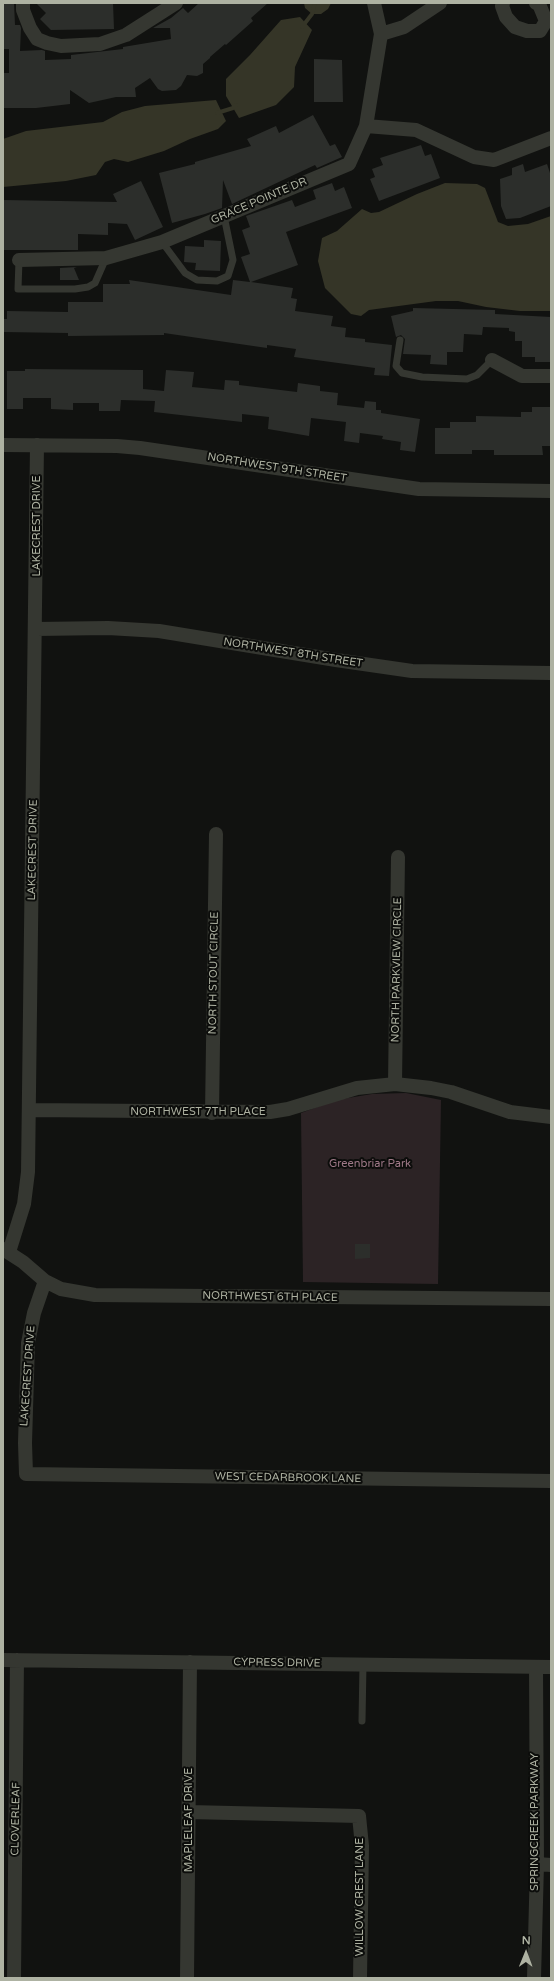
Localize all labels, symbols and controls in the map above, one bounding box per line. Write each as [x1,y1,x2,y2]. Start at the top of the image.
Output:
street label: GRACE POINTE DR [209,175,309,227]
street label: NORTHWEST 9TH STREET [206,450,348,486]
street label: LAKECREST DRIVE [30,476,44,576]
street label: NORTHWEST 8TH STREET [222,635,364,671]
street label: LAKECREST DRIVE [26,799,40,901]
street label: NORTH PARKVIEW CIRCLE [389,897,405,1043]
street label: NORTH STOUT CIRCLE [206,912,222,1034]
street label: NORTHWEST 7TH PLACE [130,1105,266,1119]
park label: Greenbriar Park [329,1157,411,1171]
street label: NORTHWEST 6TH PLACE [202,1289,338,1305]
street label: LAKECREST DRIVE [18,1325,38,1427]
street label: WEST CEDARBROOK LANE [215,1470,361,1486]
street label: CYPRESS DRIVE [233,1656,321,1670]
street label: SPRINGCREEK PARKWAY [528,1753,542,1891]
street label: MAPLELEAF DRIVE [182,1768,196,1872]
street label: CLOVERLEAF [9,1782,23,1856]
street label: WILLOW CREST LANE [353,1838,367,1956]
north arrow [506,1933,546,1973]
text: N [522,1934,531,1947]

